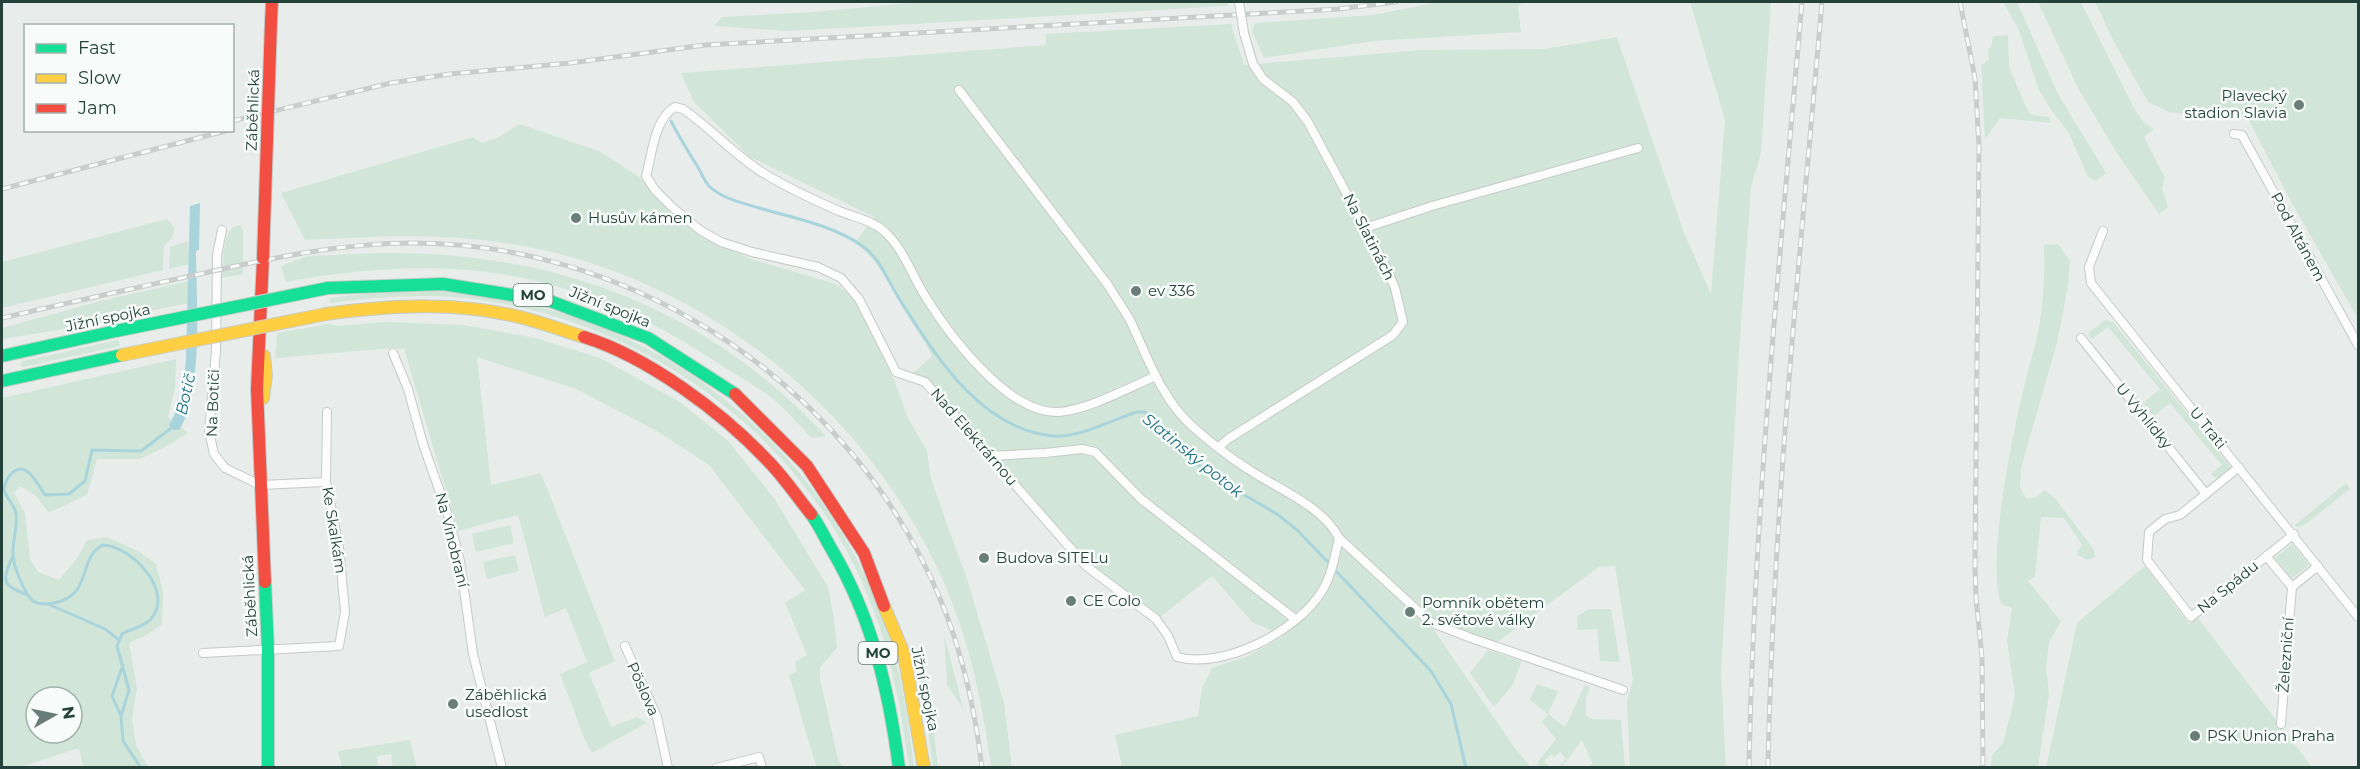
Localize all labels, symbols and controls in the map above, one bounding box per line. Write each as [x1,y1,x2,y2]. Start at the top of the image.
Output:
legend [24,24,234,132]
text: Fast [78,37,116,59]
text: Slow [78,67,121,89]
street label: Záběhlická [242,69,263,151]
place label: Plavecký stadion Slavia [2184,86,2288,122]
text: Jam [77,97,117,119]
marker: Plavecký stadion Slavia [2292,98,2306,112]
street label: Pod Altánem [2267,189,2330,285]
street label: Na Slatinách [1339,190,1399,283]
place label: Husův kámen [588,208,693,227]
marker: Husův kámen [569,211,583,225]
street label: Jižní spojka [566,281,654,331]
place label: ev 336 [1148,281,1195,300]
road number: MO [514,284,552,306]
marker: ev 336 [1129,284,1143,298]
street label: Jižní spojka [63,299,152,336]
street label: Na Botiči [202,369,223,437]
water label: Botič [172,372,199,417]
street label: U Vyhlídky [2112,379,2177,453]
street label: Nad Elektrárnou [927,384,1022,489]
street label: U Trati [2186,403,2231,453]
water label: Slatinský potok [1139,409,1248,502]
street label: Ke Skalkám [318,485,351,575]
street label: Na Vinobraní [431,490,474,590]
place label: Budova SITELu [996,548,1109,567]
marker: Budova SITELu [977,551,991,565]
street label: Záběhlická [238,555,261,637]
street label: Na Spádu [2193,556,2262,617]
place label: CE Colo [1083,591,1141,610]
place label: Pomník obětem 2. světové války [1422,593,1544,629]
marker: CE Colo [1064,594,1078,608]
marker: Pomník obětem 2. světové války [1403,605,1417,619]
street label: Železniční [2273,615,2298,694]
road number: MO [858,642,898,664]
street label: Jižní spojka [907,644,944,733]
street label: Pöslova [623,659,664,719]
north arrow [24,685,84,745]
place label: Záběhlická usedlost [465,685,547,721]
marker: Záběhlická usedlost [446,697,460,711]
text: N [58,705,79,721]
place label: PSK Union Praha [2207,726,2335,745]
marker: PSK Union Praha [2188,729,2202,743]

